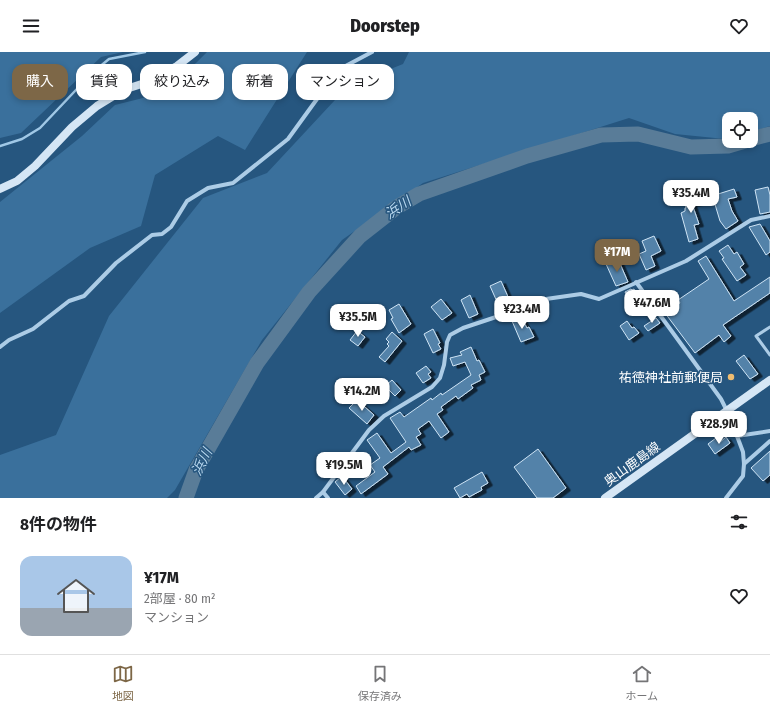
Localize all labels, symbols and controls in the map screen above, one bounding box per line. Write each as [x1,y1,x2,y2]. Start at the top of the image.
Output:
icon: menu [20,15,42,37]
text: Doorstep [350,15,420,37]
icon: heart [728,15,750,37]
chip: 購入 [12,64,68,100]
chip: 賃貸 [76,64,132,100]
chip: 絞り込み [140,64,224,100]
chip: 新着 [232,64,288,100]
chip: マンション [296,64,394,100]
map controls [722,112,758,148]
button: locate [722,112,758,148]
pin: ¥35.4M [658,180,724,214]
text: ¥35.4M [672,185,710,200]
water label: 浜川 [382,192,416,223]
pin: ¥17M [593,239,641,273]
text: ¥17M [604,244,630,259]
pin: ¥47.6M [619,290,685,324]
text: ¥47.6M [633,295,671,310]
pin: ¥23.4M [489,296,555,330]
text: ¥23.4M [503,301,541,316]
pin: ¥35.5M [325,304,391,338]
text: ¥35.5M [339,309,377,324]
place label: 祐徳神社前郵便局 [619,370,723,385]
marker: 祐徳神社前郵便局 [726,372,736,382]
pin: ¥14.2M [329,378,395,412]
text: ¥14.2M [344,383,380,398]
pin: ¥28.9M [686,411,752,445]
text: ¥28.9M [700,416,738,431]
street label: 奥山鹿島線 [601,439,663,489]
water label: 浜川 [188,444,217,478]
pin: ¥19.5M [311,452,377,486]
text: ¥19.5M [325,457,363,472]
icon: filters [728,511,750,533]
text: 8件の物件 [20,514,97,535]
text: ¥17M [144,567,179,588]
icon: home [52,572,100,620]
icon: heart [728,585,750,607]
text: 2部屋 · 80 m² [144,591,216,606]
text: マンション [144,610,209,625]
tab: 地図 [112,663,134,703]
tab: 保存済み [358,663,402,703]
tab: ホーム [625,663,658,703]

